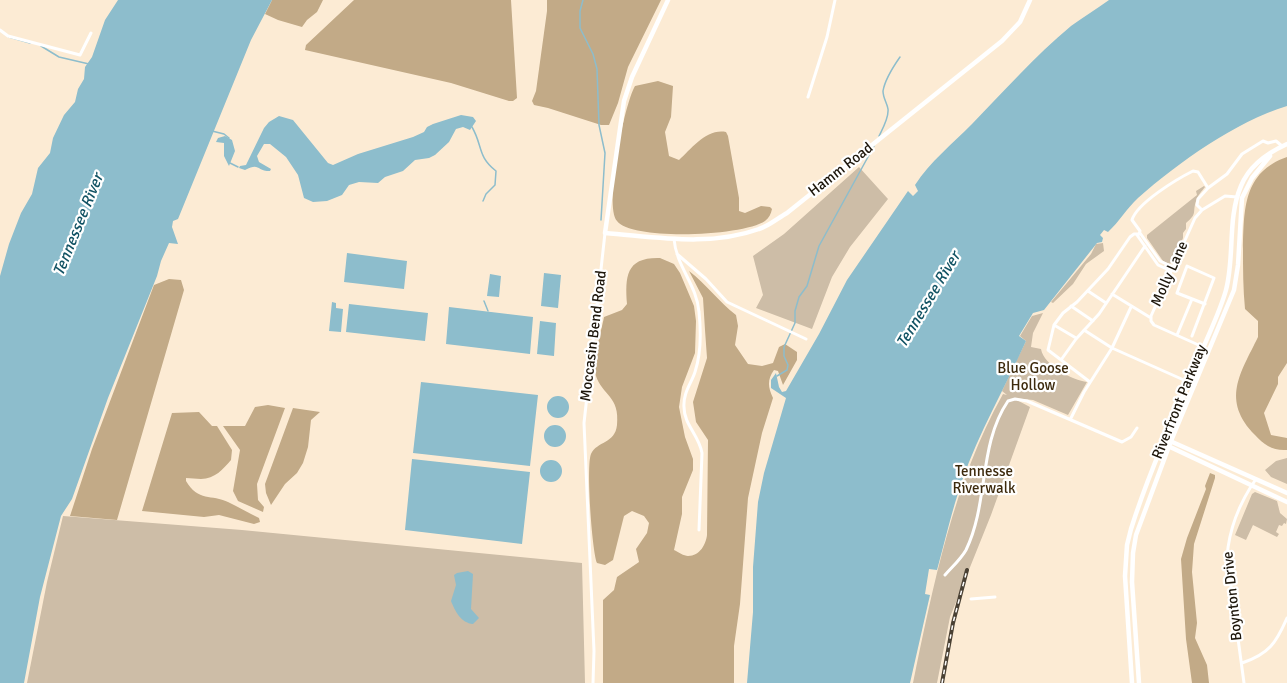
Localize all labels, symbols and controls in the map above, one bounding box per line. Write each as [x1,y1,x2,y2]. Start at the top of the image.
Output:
street label: Hamm Road [805,139,877,201]
water label: Tennessee River [50,171,108,279]
street label: Molly Lane [1148,239,1192,309]
water label: Tennessee River [893,249,965,351]
street label: Moccasin Bend Road [577,269,611,403]
street label: Riverfront Parkway [1149,342,1211,462]
park label: Blue Goose Hollow [997,360,1069,395]
park label: Tennesse Riverwalk [952,463,1016,498]
street label: Boynton Drive [1219,550,1247,642]

